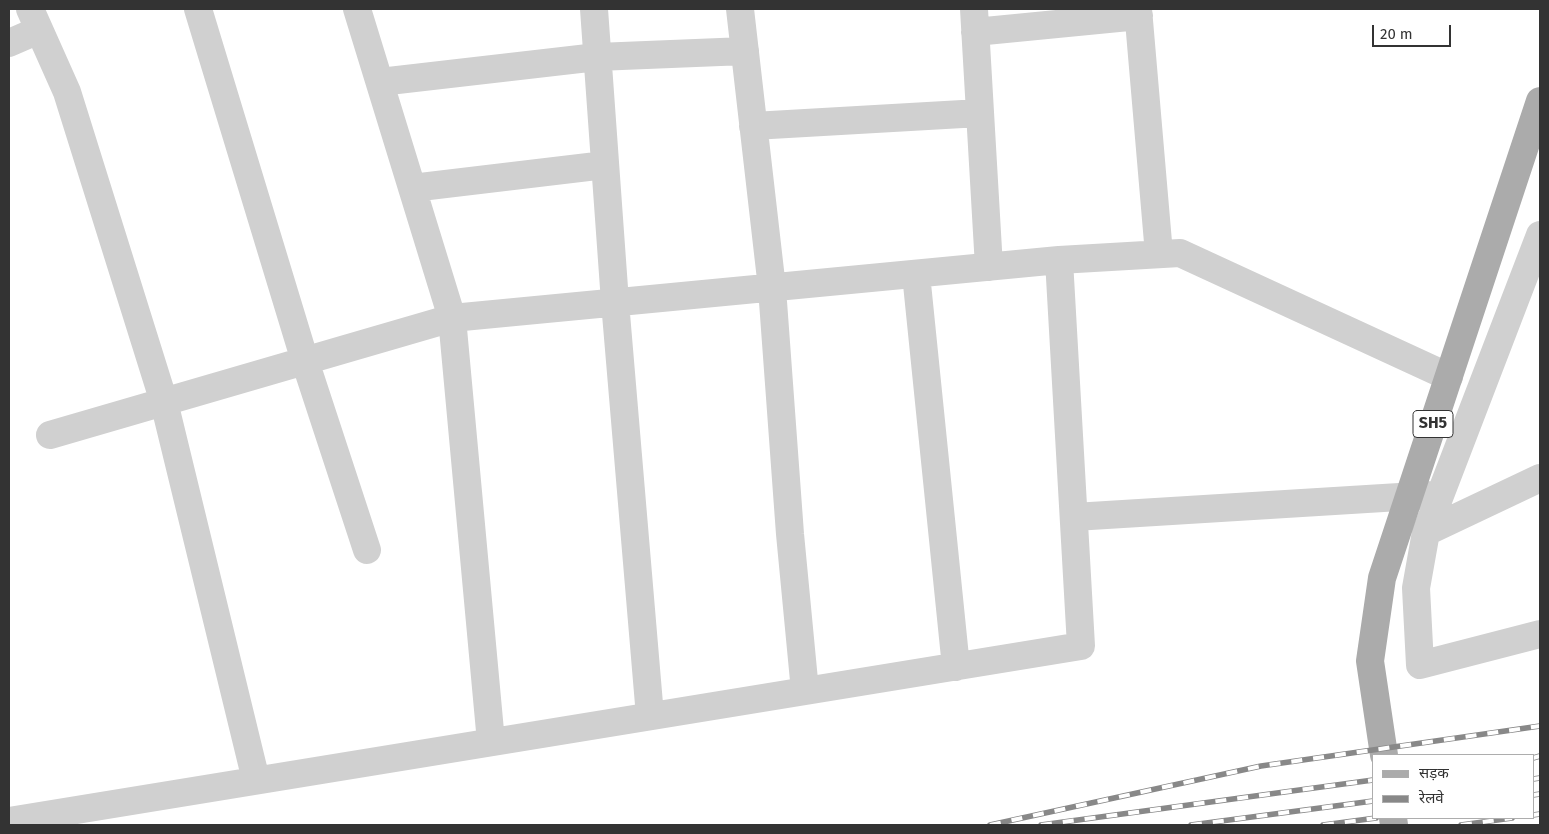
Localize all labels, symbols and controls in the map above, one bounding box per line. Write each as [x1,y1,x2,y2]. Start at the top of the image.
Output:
scale bar [1374,15,1453,47]
text: 20 m [1380,25,1413,43]
road number: SH5 [1413,410,1453,438]
legend [1372,754,1534,819]
text: सड़क [1419,764,1449,782]
text: रेलवे [1419,789,1444,807]

